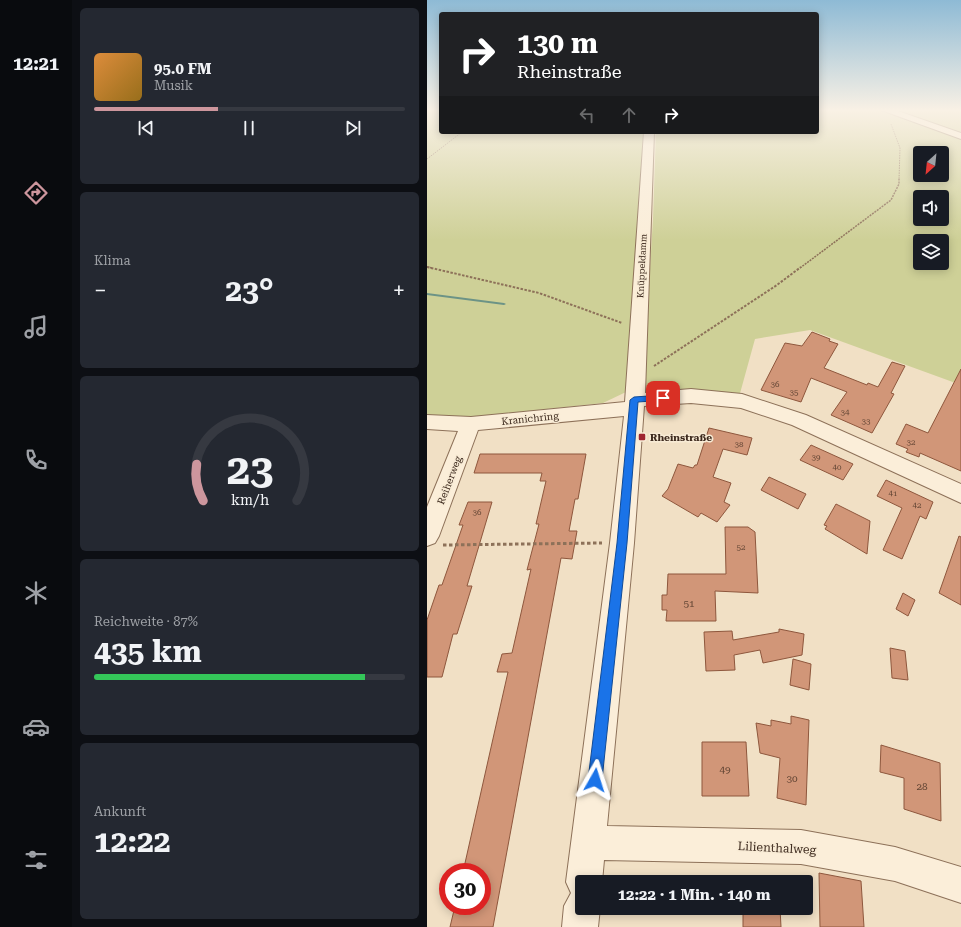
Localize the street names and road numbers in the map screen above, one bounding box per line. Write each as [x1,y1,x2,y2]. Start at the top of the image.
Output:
street label: Knüppeldamm [635,234,649,298]
street label: Kranichring [501,410,560,427]
street label: Reiherweg [435,454,464,506]
street label: Lilienthalweg [737,839,817,857]

